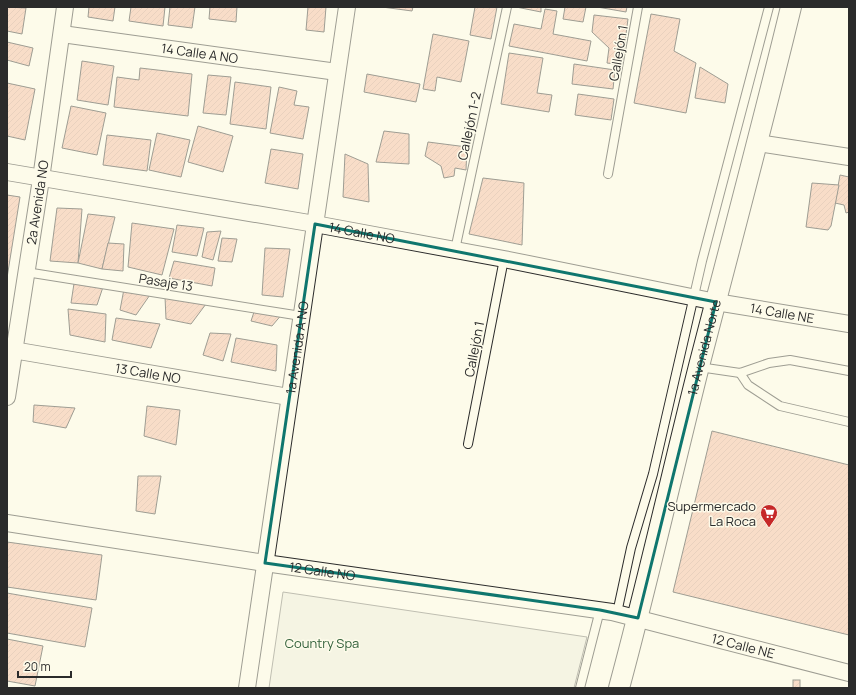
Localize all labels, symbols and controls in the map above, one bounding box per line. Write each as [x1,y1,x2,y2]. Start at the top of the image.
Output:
street label: Callejón 1 [604,24,632,82]
street label: 14 Calle A NO [160,39,240,67]
street label: Callejón 1-2 [453,90,485,162]
street label: 2a Avenida NO [22,158,53,246]
street label: 14 Calle NO [327,218,397,248]
street label: Pasaje 13 [138,269,194,295]
street label: 1a Avenida Norte [683,297,725,397]
street label: 1a Avenida A NO [281,299,313,395]
street label: 14 Calle NE [749,299,816,327]
street label: Callejón 1 [460,320,488,378]
street label: 13 Calle NO [114,359,183,388]
place label: Supermercado La Roca [667,497,756,530]
supermarket icon: Supermercado La Roca [759,503,779,528]
street label: 12 Calle NO [288,558,357,585]
street label: 12 Calle NE [710,629,777,662]
park label: Country Spa [285,634,359,652]
scale bar [18,653,71,679]
text: 20 m [24,658,51,675]

